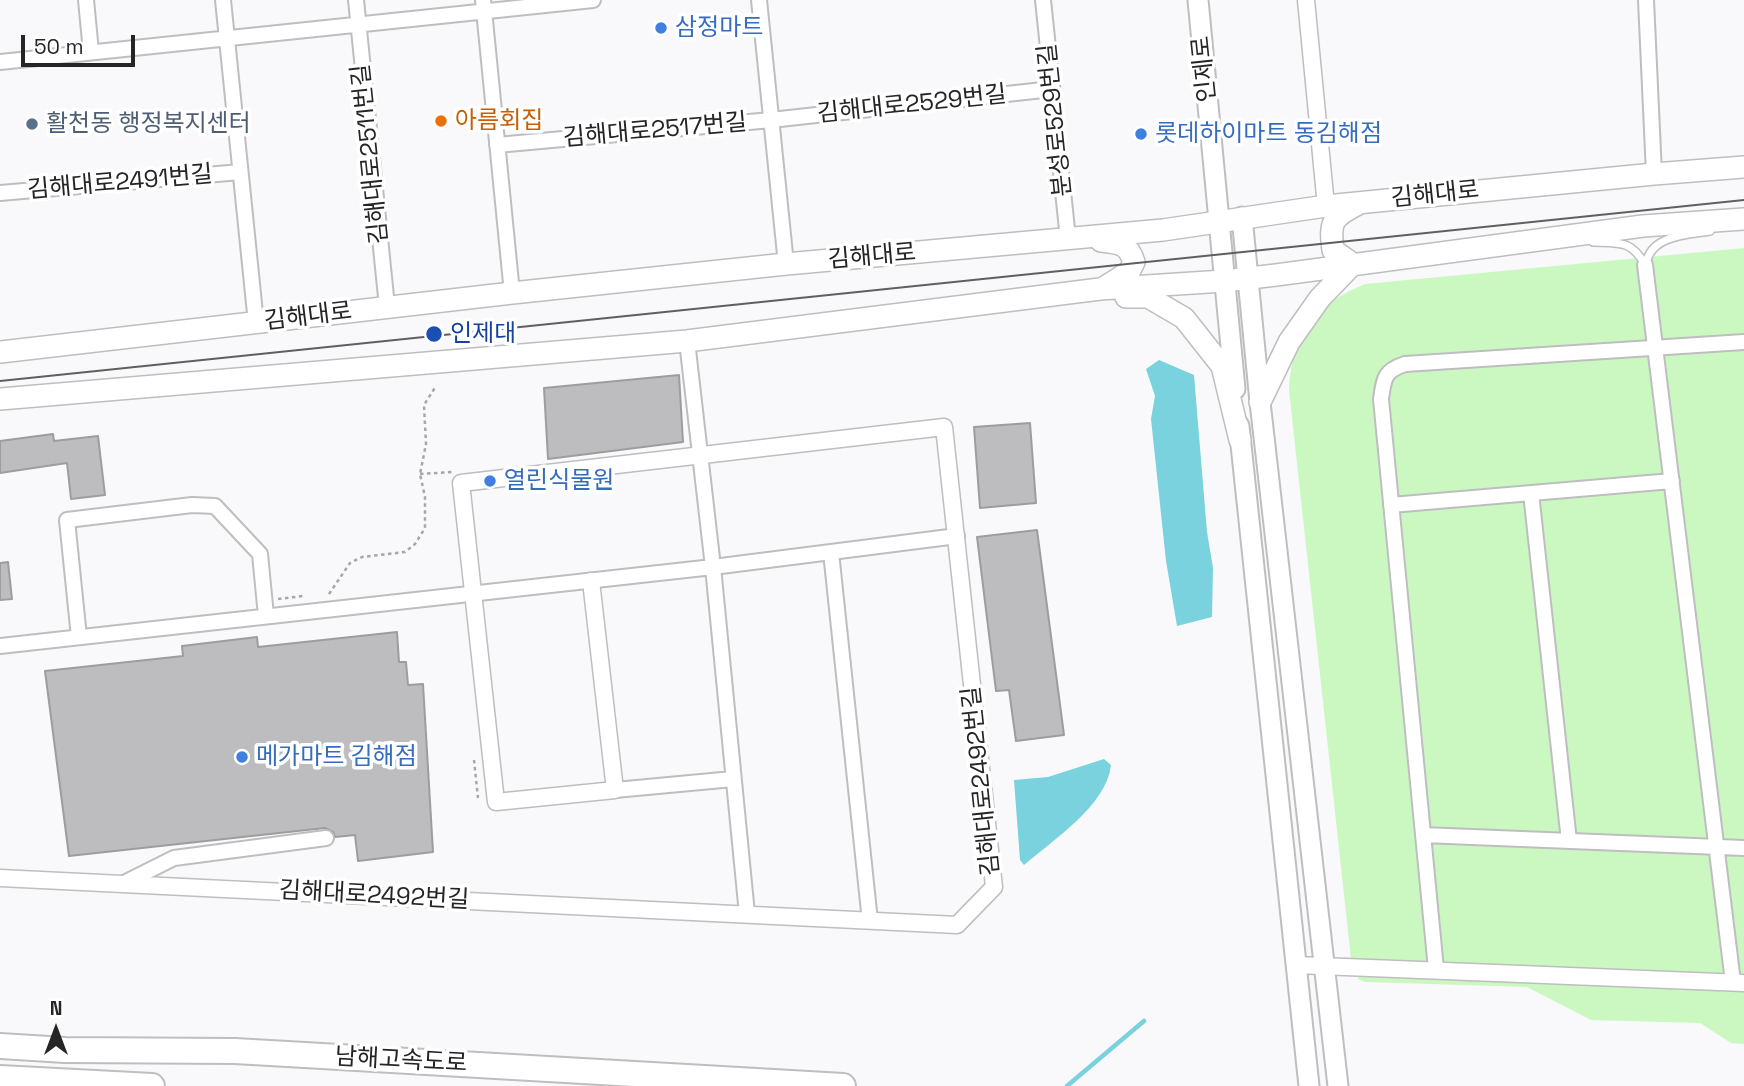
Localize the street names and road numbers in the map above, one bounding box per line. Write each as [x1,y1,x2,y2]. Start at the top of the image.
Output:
street label: 인제로 [1187,35,1223,103]
street label: 분성로529번길 [1034,42,1078,198]
street label: 김해대로2511번길 [347,62,395,246]
street label: 김해대로2529번길 [816,81,1008,129]
street label: 김해대로2517번길 [562,109,748,153]
street label: 김해대로2491번길 [26,161,214,205]
street label: 김해대로 [1390,176,1480,214]
street label: 김해대로 [827,239,917,275]
street label: 김해대로 [262,297,354,337]
street label: 김해대로2492번길 [958,685,1006,877]
street label: 김해대로2492번길 [278,877,470,915]
street label: 남해고속도로 [334,1043,468,1079]

